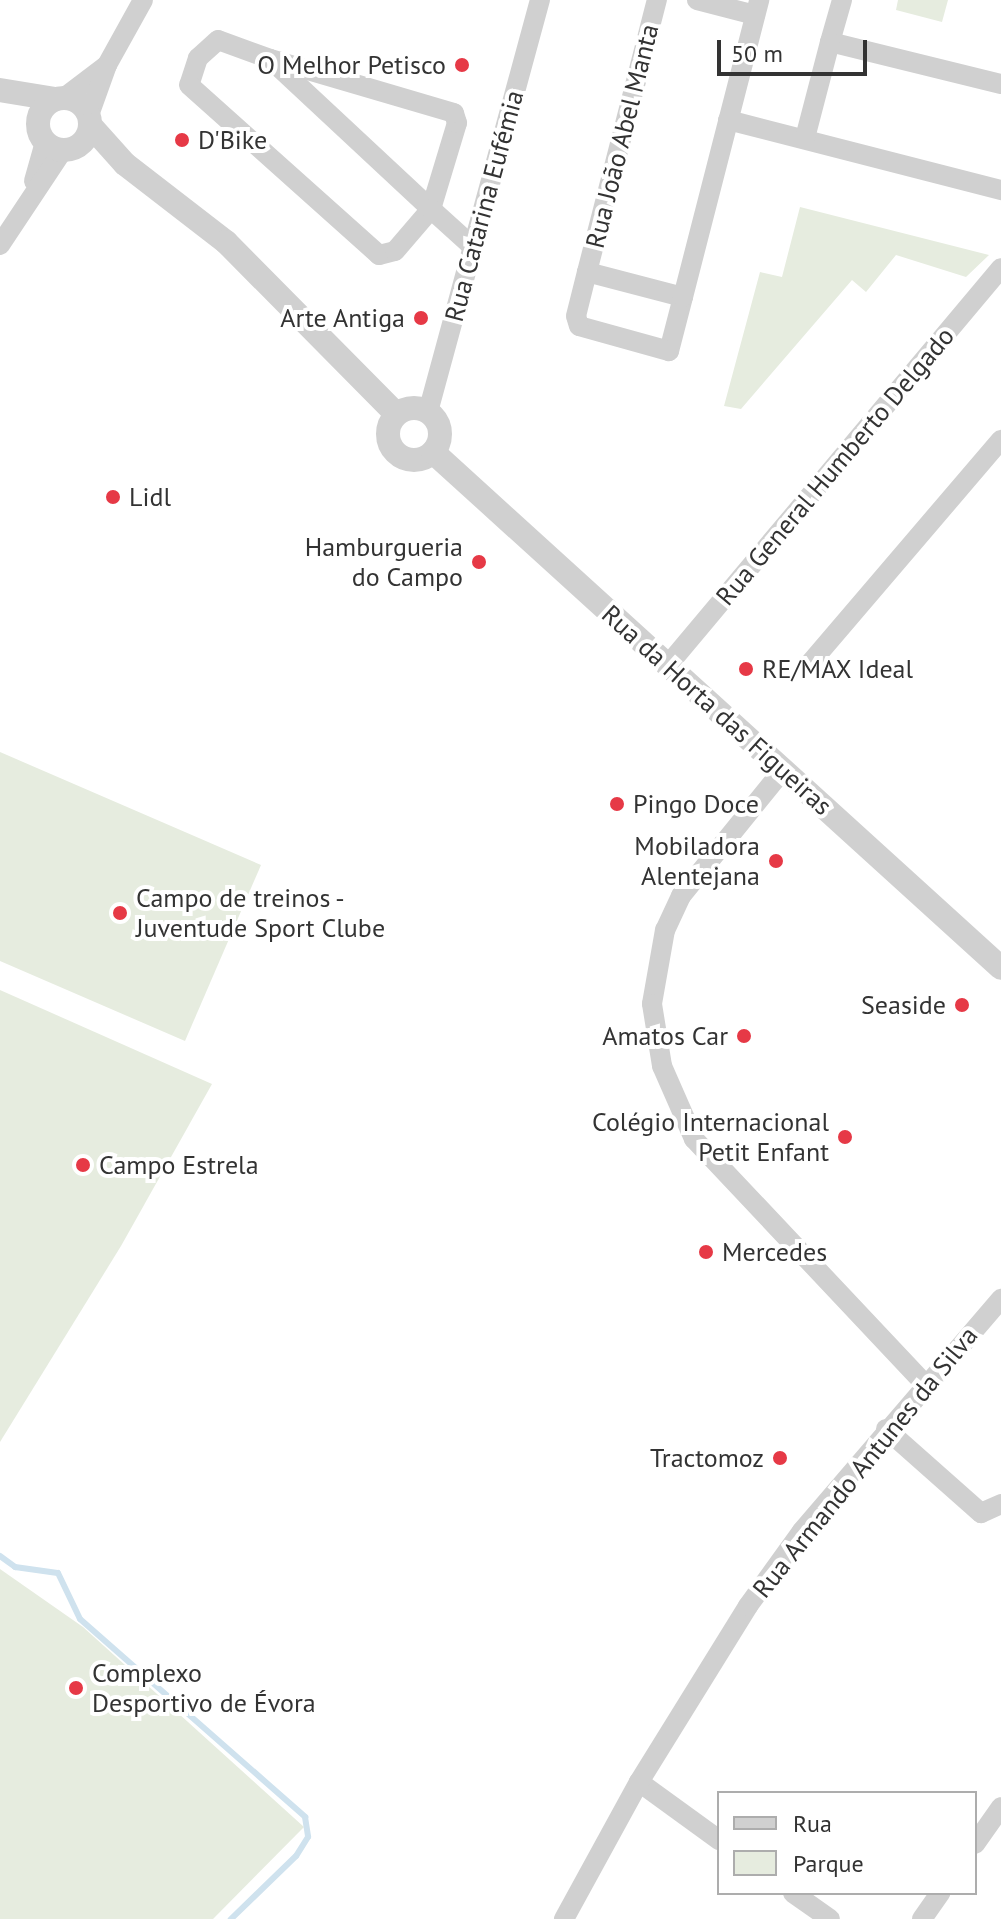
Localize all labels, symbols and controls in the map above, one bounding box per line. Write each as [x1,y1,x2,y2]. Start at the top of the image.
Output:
street label: Rua João Abel Manta [579,20,665,252]
scale bar [721,24,871,74]
text: 50 m [731,38,783,69]
place label: O Melhor Petisco [257,49,446,81]
marker: O Melhor Petisco [453,56,471,74]
street label: Rua Catarina Eufémia [438,87,530,325]
place label: D'Bike [198,124,267,156]
marker: D'Bike [173,131,191,149]
place label: Arte Antiga [279,302,405,334]
marker: Arte Antiga [412,309,430,327]
street label: Rua General Humberto Delgado [709,321,961,611]
place label: Lidl [129,481,171,513]
marker: Lidl [104,488,122,506]
place label: Hamburgueria do Campo [305,531,463,592]
marker: Hamburgueria do Campo [470,553,488,571]
street label: Rua da Horta das Figueiras [596,599,838,821]
place label: RE/MAX Ideal [762,653,914,685]
marker: RE/MAX Ideal [737,660,755,678]
place label: Pingo Doce [633,788,759,820]
marker: Pingo Doce [608,795,626,813]
place label: Mobiladora Alentejana [634,830,760,892]
marker: Mobiladora Alentejana [767,852,785,870]
place label: Campo de treinos - Juventude Sport Clube [136,882,385,944]
marker: Campo de treinos - Juventude Sport Clube [111,904,129,922]
place label: Seaside [861,989,946,1021]
marker: Seaside [953,996,971,1014]
place label: Amatos Car [602,1020,728,1052]
marker: Amatos Car [735,1027,753,1045]
place label: Colégio Internacional Petit Enfant [592,1106,829,1168]
marker: Colégio Internacional Petit Enfant [836,1128,854,1146]
place label: Campo Estrela [99,1149,259,1181]
marker: Campo Estrela [74,1156,92,1174]
place label: Mercedes [722,1236,827,1268]
marker: Mercedes [697,1243,715,1261]
street label: Rua Armando Antunes da Silva [745,1320,985,1604]
place label: Tractomoz [650,1442,764,1474]
marker: Tractomoz [771,1449,789,1467]
place label: Complexo Desportivo de Évora [92,1657,316,1718]
marker: Complexo Desportivo de Évora [67,1679,85,1697]
legend [717,1791,977,1895]
text: Rua [793,1808,832,1839]
text: Parque [793,1848,864,1879]

